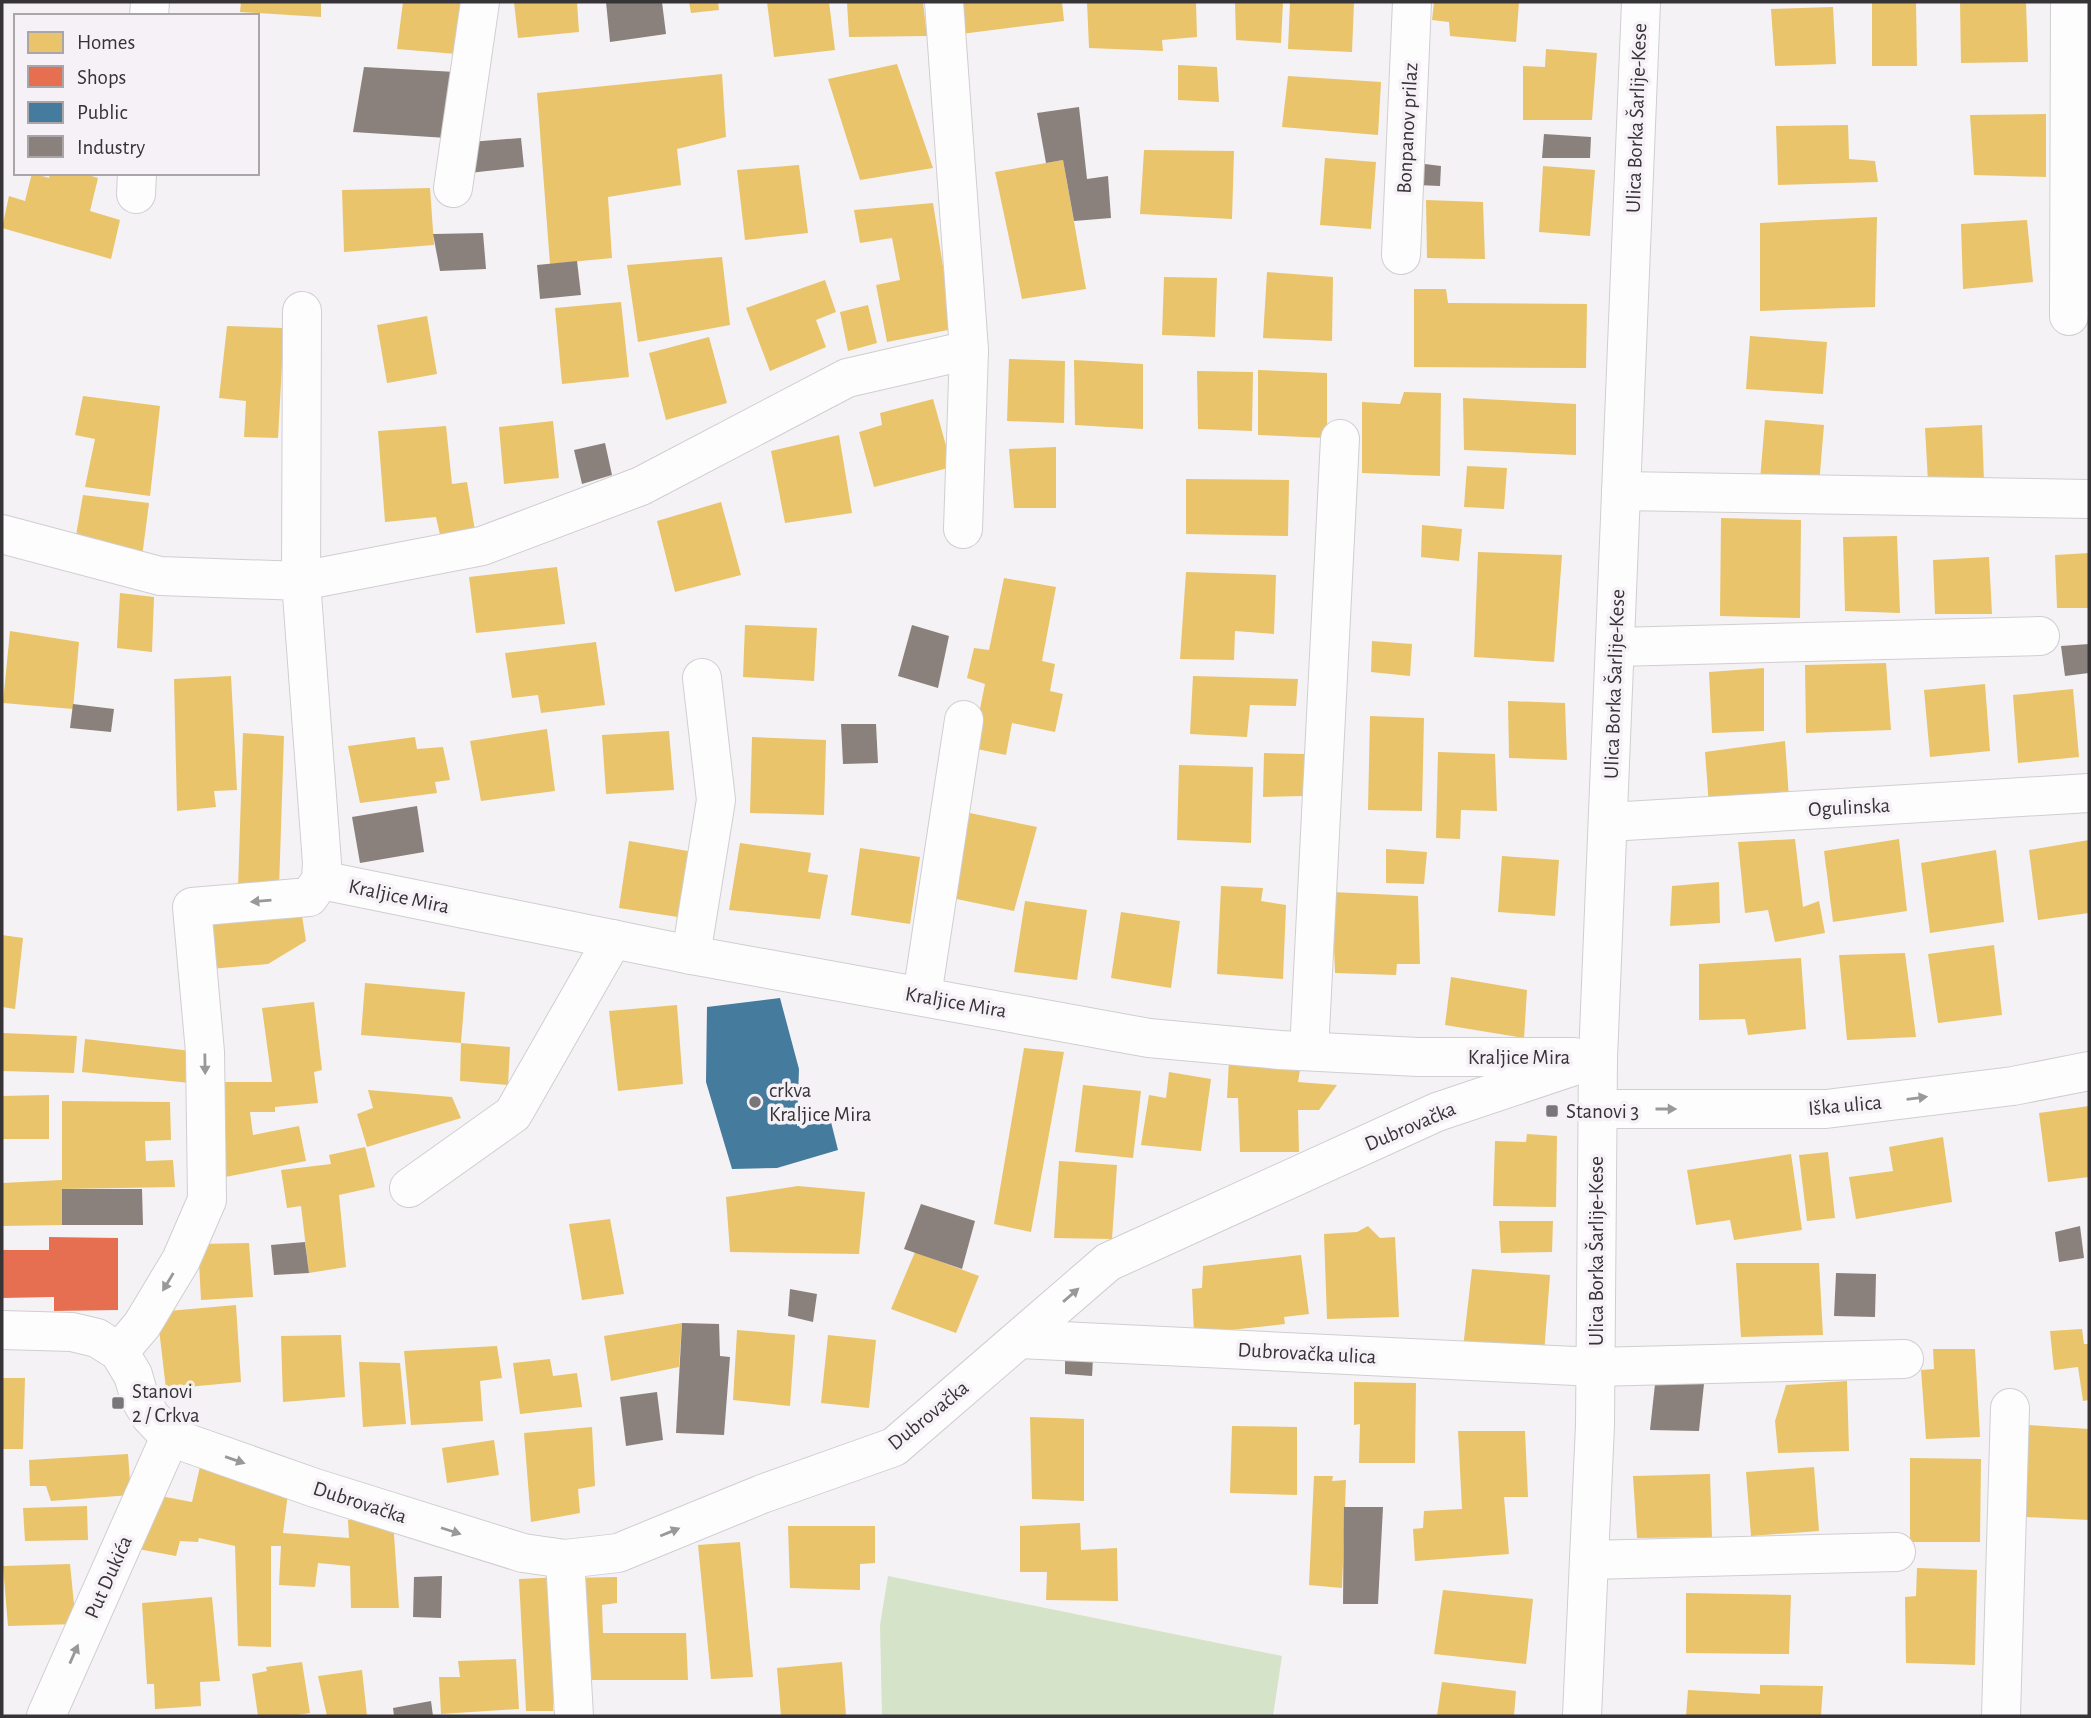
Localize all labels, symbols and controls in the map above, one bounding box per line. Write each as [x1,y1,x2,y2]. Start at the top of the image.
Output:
legend [14,14,259,175]
street label: Ulica Borka Šarlije-Kese [1621,23,1650,213]
text: Homes [77,32,135,53]
street label: Bonpanov prilaz [1394,62,1421,194]
text: Shops [77,67,126,88]
text: Public [77,102,127,123]
text: Industry [77,137,145,158]
street label: Ulica Borka Šarlije-Kese [1599,589,1628,779]
street label: Ogulinska [1808,795,1891,820]
street label: Kraljice Mira [347,876,452,917]
one-way arrow [250,896,272,907]
street label: Kraljice Mira [904,983,1009,1022]
street label: Kraljice Mira [1468,1047,1571,1068]
one-way arrow [200,1053,211,1075]
place label: crkva Kraljice Mira [769,1080,872,1125]
street label: Iška ulica [1807,1092,1883,1119]
one-way arrow [1906,1092,1928,1103]
marker: crkva Kraljice Mira [747,1094,763,1110]
street label: Dubrovačka [1362,1098,1459,1155]
place label: Stanovi 3 [1566,1101,1639,1122]
marker: Stanovi 3 [1544,1103,1560,1119]
one-way arrow [1655,1103,1677,1115]
street label: Ulica Borka Šarlije-Kese [1584,1156,1607,1346]
one-way arrow [162,1273,174,1292]
one-way arrow [1062,1288,1079,1303]
street label: Dubrovačka ulica [1237,1339,1377,1368]
street label: Dubrovačka [884,1377,973,1454]
place label: Stanovi 2 / Crkva [132,1381,200,1426]
marker: Stanovi 2 / Crkva [110,1395,126,1411]
one-way arrow [224,1455,245,1466]
street label: Dubrovačka [311,1478,409,1528]
one-way arrow [441,1526,462,1536]
one-way arrow [660,1526,681,1537]
street label: Put Dukića [81,1532,136,1622]
one-way arrow [68,1644,80,1664]

